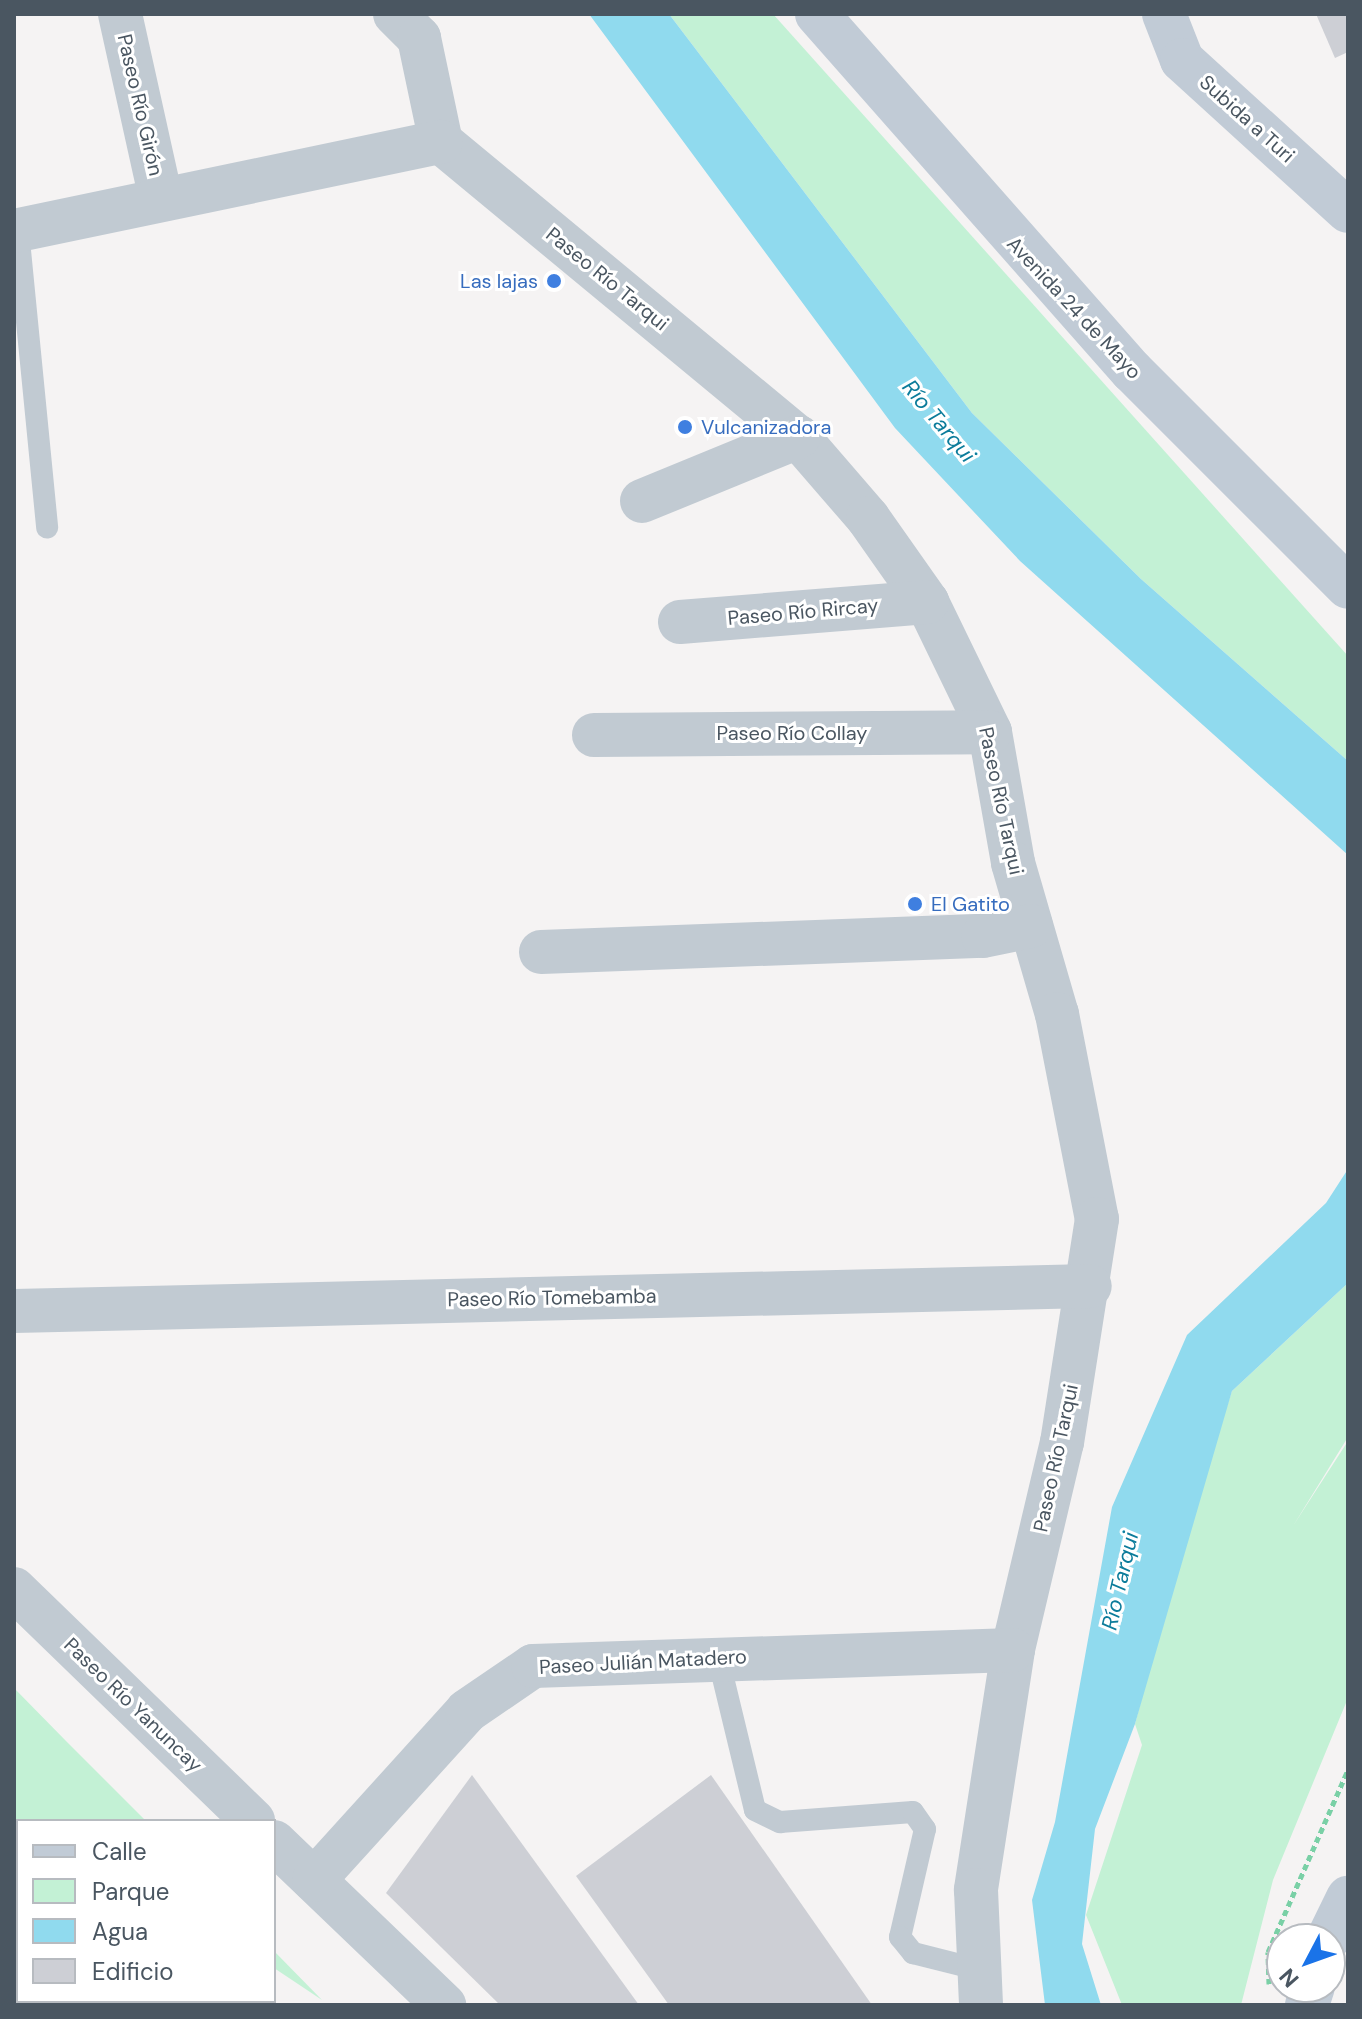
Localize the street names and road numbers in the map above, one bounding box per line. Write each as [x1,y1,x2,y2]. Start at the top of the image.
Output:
street label: Paseo Río Girón [112,32,168,178]
street label: Subida a Turi [1195,70,1299,168]
street label: Paseo Río Tarqui [541,222,673,336]
street label: Avenida 24 de Mayo [1002,232,1146,384]
street label: Paseo Río Rircay [727,593,879,631]
street label: Paseo Río Collay [717,721,867,745]
street label: Paseo Río Tarqui [974,725,1028,877]
street label: Paseo Río Tomebamba [447,1284,657,1312]
street label: Paseo Río Tarqui [1029,1382,1083,1534]
street label: Paseo Río Yanuncay [59,1633,207,1777]
street label: Paseo Julián Matadero [539,1645,747,1679]

